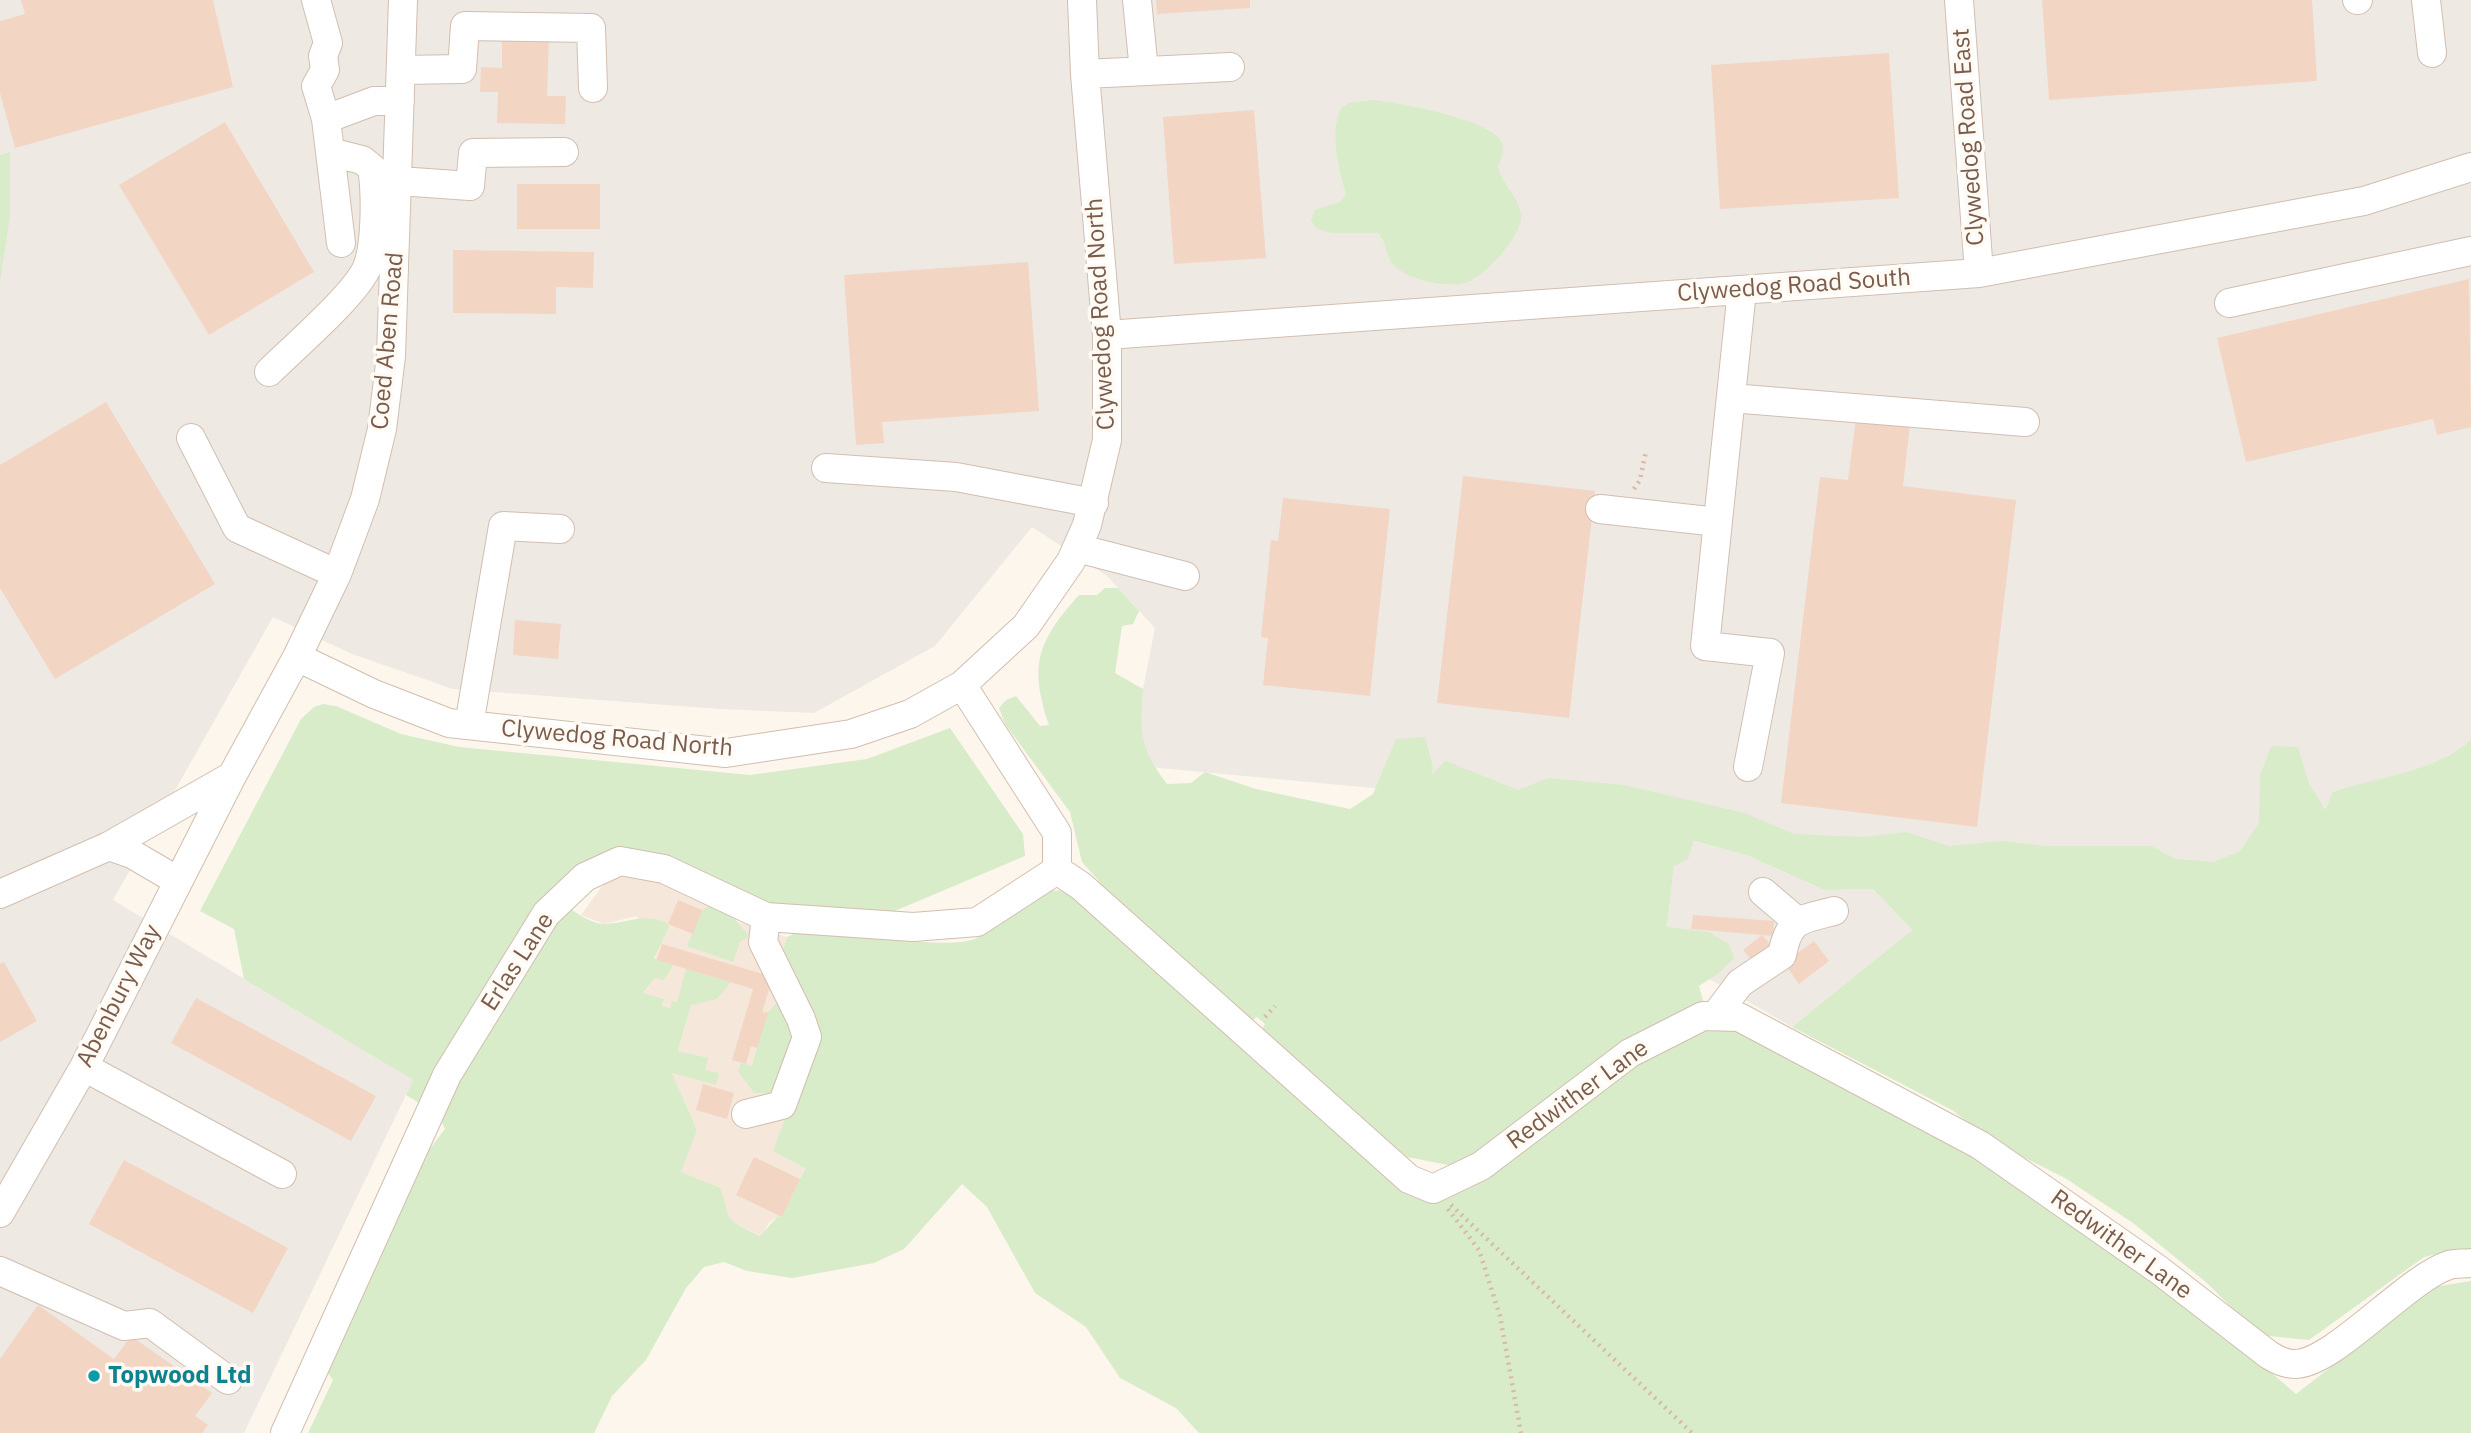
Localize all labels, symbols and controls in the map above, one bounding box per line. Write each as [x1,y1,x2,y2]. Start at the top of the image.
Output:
street label: Clywedog Road East [1947,27,1991,247]
street label: Clywedog Road North [1081,197,1121,431]
street label: Coed Aben Road [366,251,410,431]
street label: Clywedog Road South [1676,263,1912,309]
street label: Clywedog Road North [500,715,734,763]
street label: Erlas Lane [476,908,560,1016]
street label: Abenbury Way [71,920,167,1072]
street label: Redwither Lane [1502,1034,1654,1156]
street label: Redwither Lane [2045,1184,2197,1306]
place label: Topwood Ltd [108,1362,252,1390]
marker: Topwood Ltd [86,1368,102,1384]

